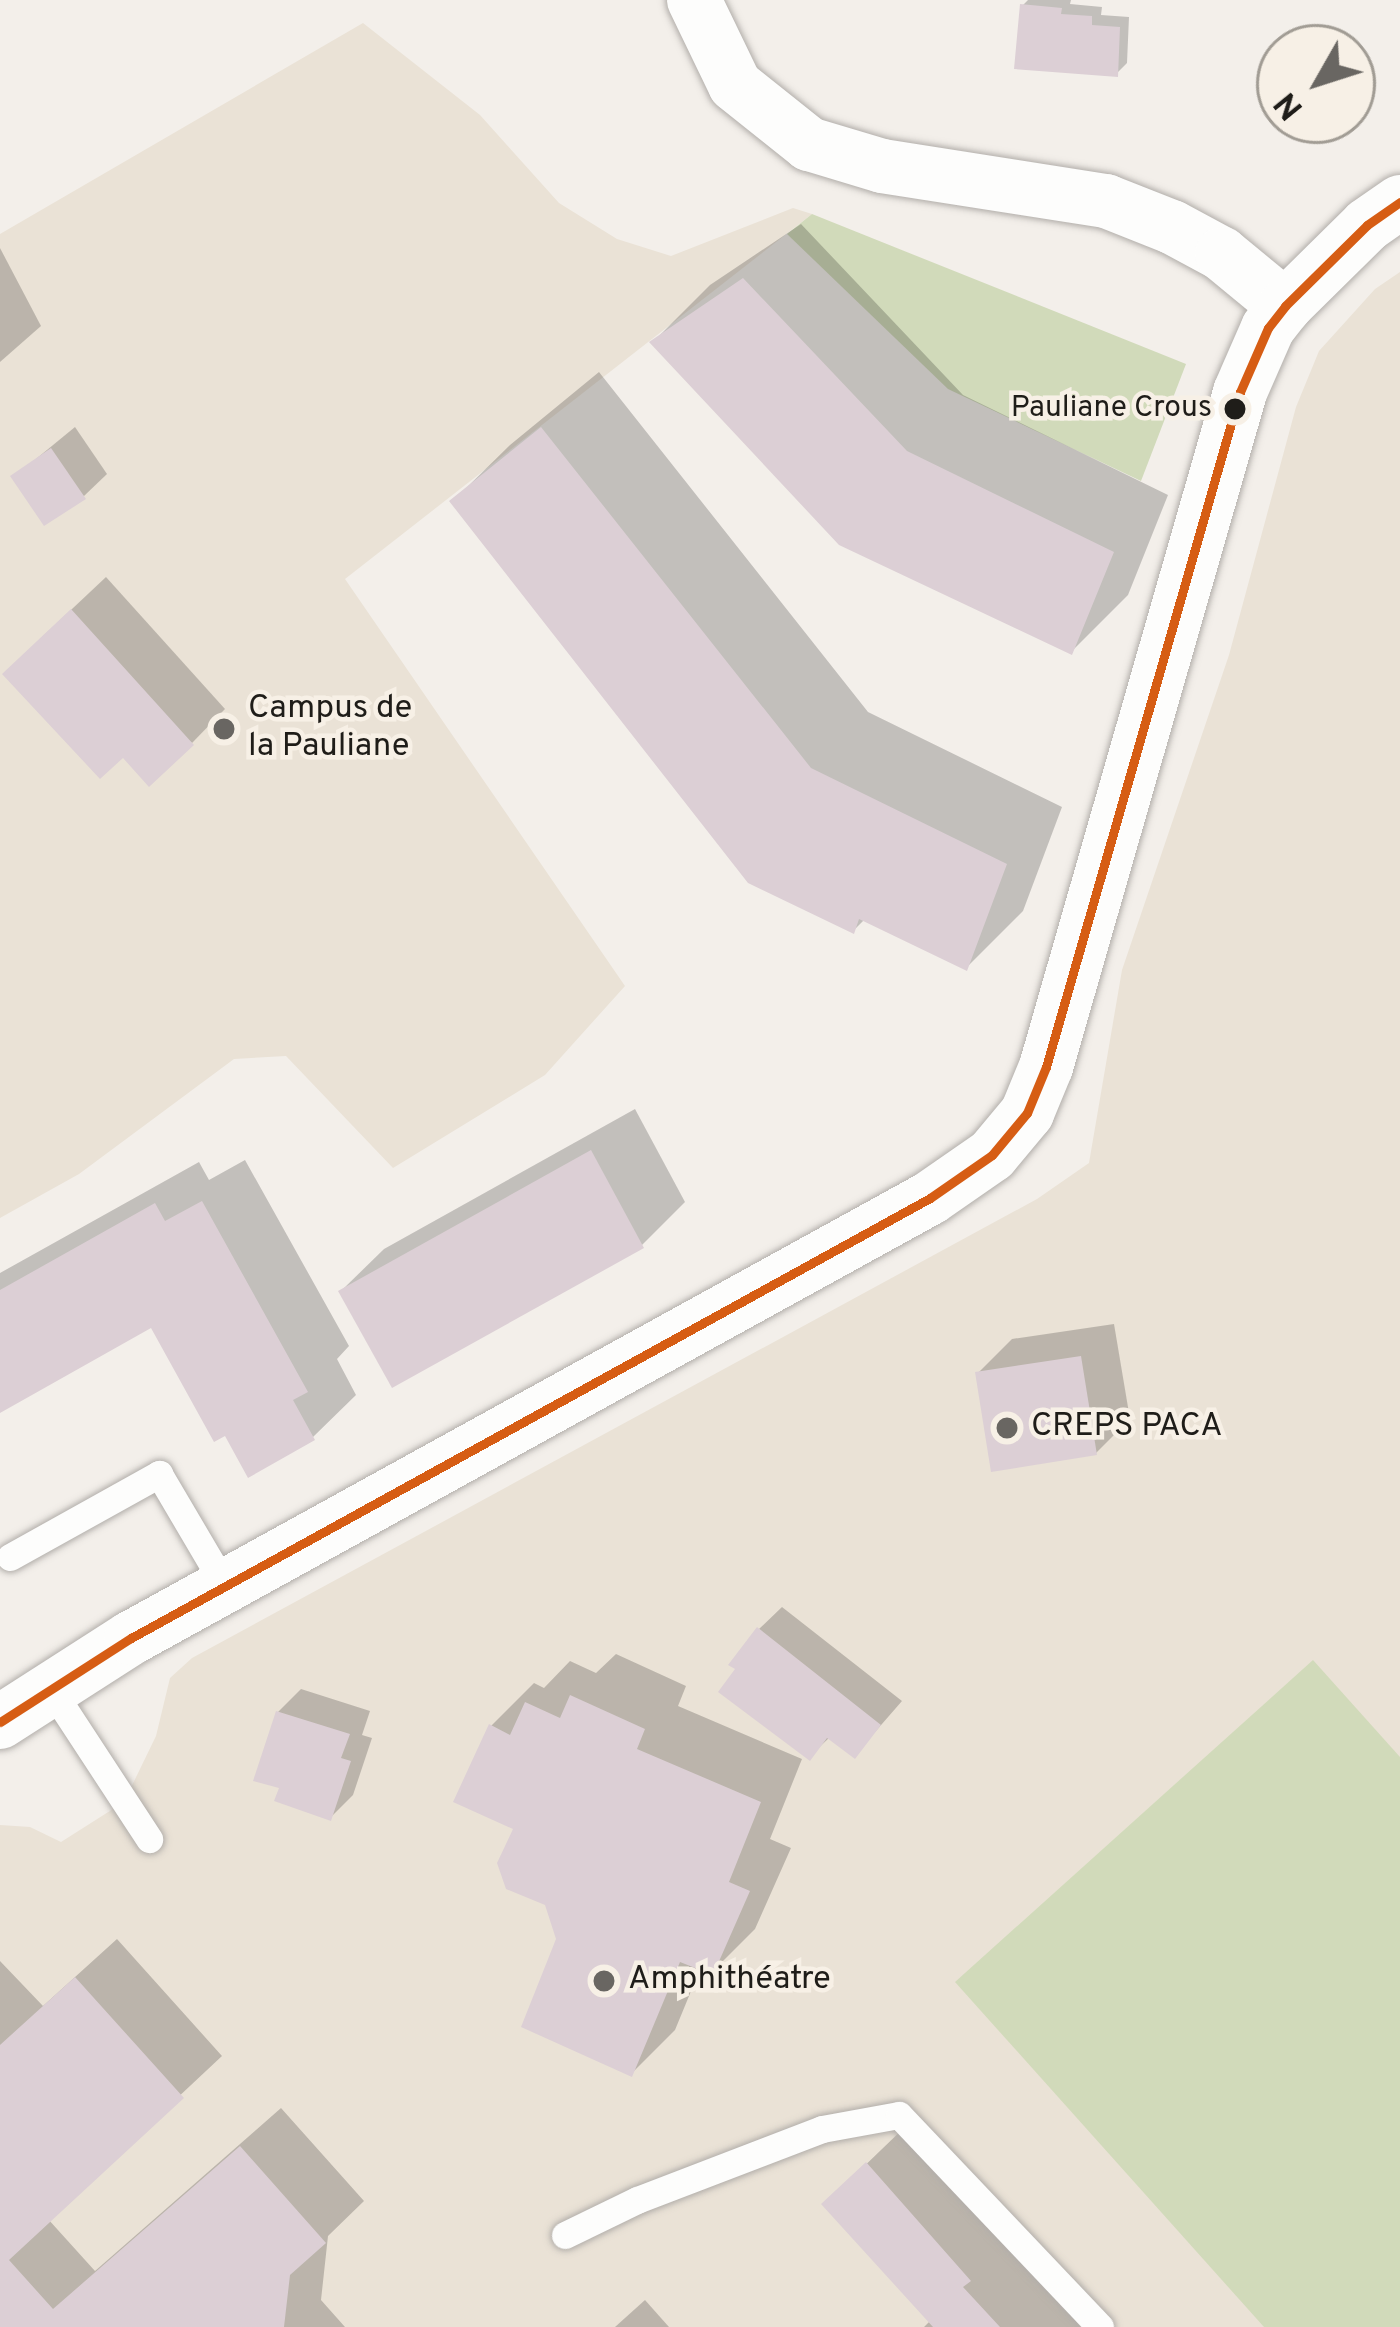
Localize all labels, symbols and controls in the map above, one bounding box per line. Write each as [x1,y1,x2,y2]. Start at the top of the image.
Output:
north arrow [1256,24,1376,144]
text: N [1267,82,1314,127]
place label: Pauliane Crous [1011,391,1212,427]
marker: Pauliane Crous [1224,398,1246,420]
place label: Campus de la Pauliane [248,690,412,768]
marker: Campus de la Pauliane [211,716,237,742]
place label: CREPS PACA [1031,1408,1223,1448]
marker: CREPS PACA [994,1415,1020,1441]
place label: Amphithéatre [628,1961,831,2001]
marker: Amphithéatre [591,1968,617,1994]

